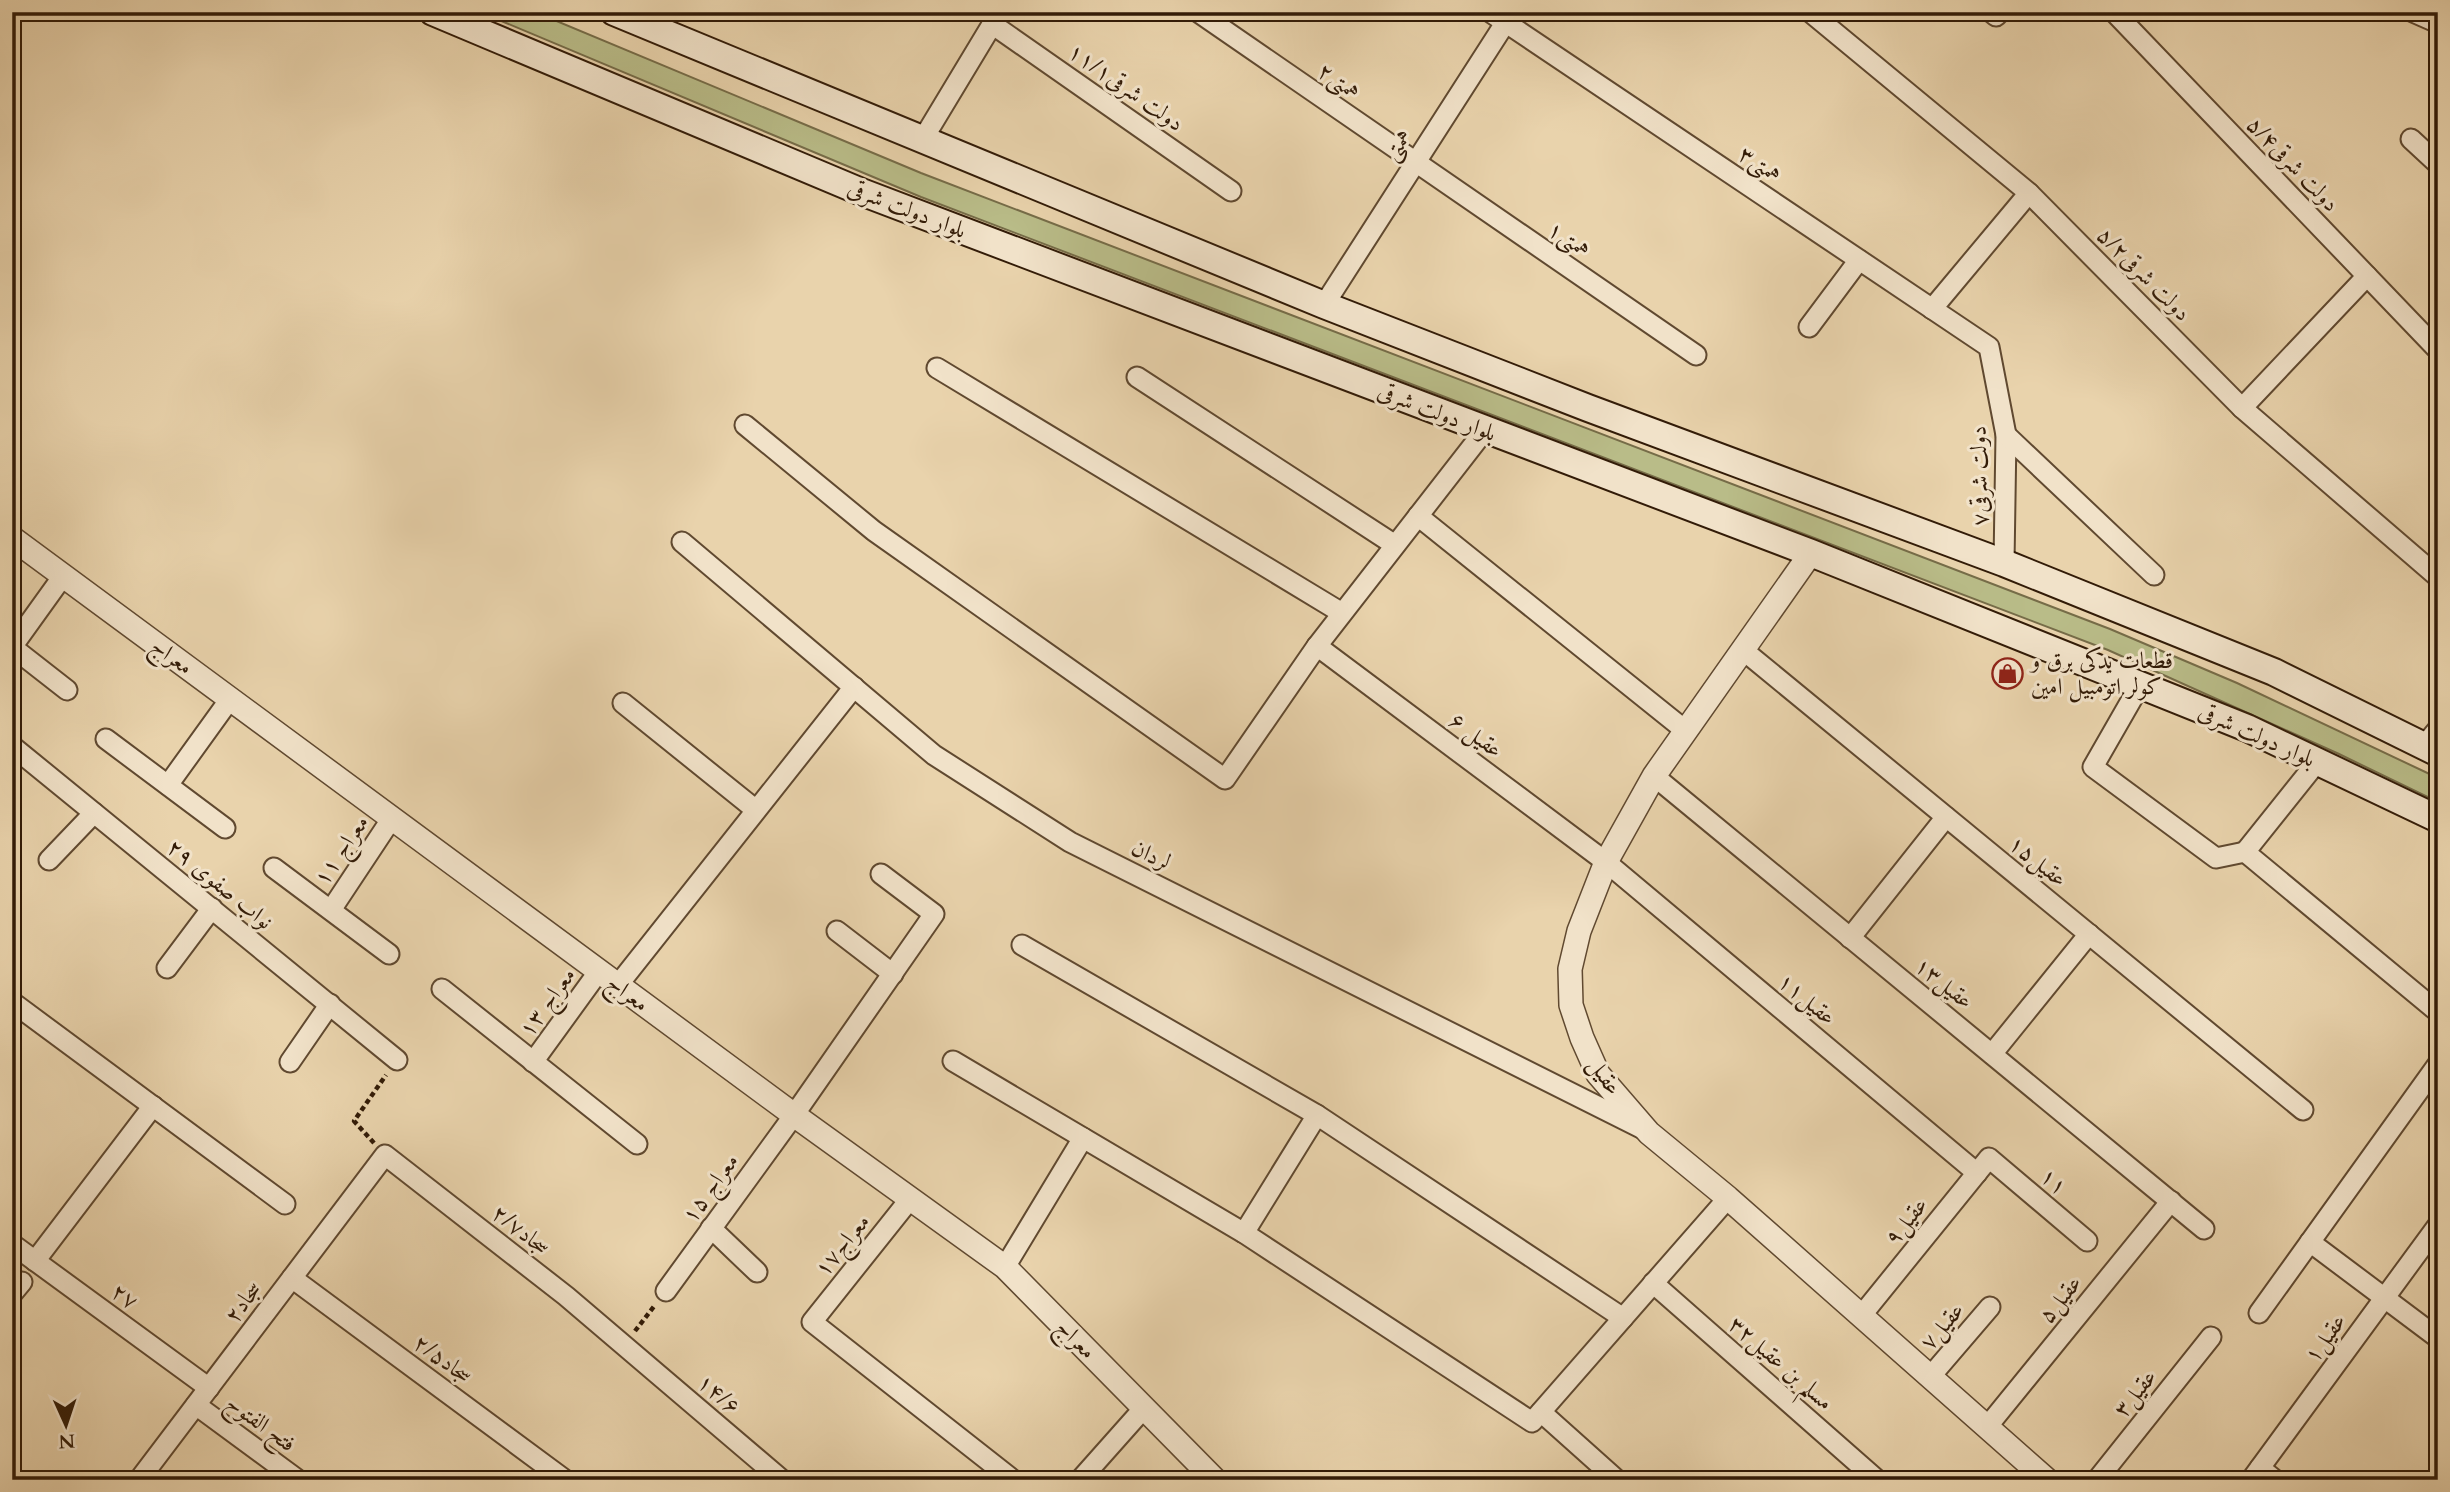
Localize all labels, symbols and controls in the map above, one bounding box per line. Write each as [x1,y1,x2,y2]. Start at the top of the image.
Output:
street label: ۱۱/۱دولت شرقی [1062,36,1190,138]
street label: ۲همتی [1311,55,1367,107]
street label: ۵/۴دولت شرقی [2240,110,2346,218]
street label: همتی [1375,123,1419,167]
street label: ۳همتی [1732,138,1788,190]
street label: بلوار دولت شرقی [843,172,971,246]
street label: ۱همتی [1541,213,1597,265]
street label: ۵/۲دولت شرقی [2090,220,2198,328]
street label: بلوار دولت شرقی [1373,375,1501,449]
street label: ۷دولت شرقی [1963,425,1995,527]
street label: معراج [142,630,199,686]
place label: قطعات یدکی برق و کولر اتومبیل امین [2029,645,2173,703]
shop icon: قطعات یدکی برق و کولر اتومبیل امین [1991,656,2025,690]
street label: بلوار دولت شرقی [2194,695,2320,775]
street label: عقیل ۶ [1442,705,1509,766]
street label: معراج ۱۱ [306,809,380,894]
street label: عقیل۱۵ [2002,828,2074,895]
street label: نواب صفوی ۲۹ [160,832,280,936]
street label: لردان [1126,832,1176,878]
street label: عقیل۱۳ [1908,950,1980,1017]
street label: معراج ۱۳ [511,961,587,1046]
street label: عقیل۱۱ [1771,966,1843,1033]
street label: معراج [598,967,655,1023]
street label: عقیل [1580,1051,1629,1102]
street label: معراج ۱۵ [674,1147,750,1232]
street label: ۱۱ [2034,1160,2074,1202]
street label: عقیل۹ [1877,1190,1936,1252]
street label: سجاد۲/۷ [485,1197,557,1263]
street label: معراج۱۷ [807,1207,881,1286]
street label: عقیل۵ [2031,1268,2090,1330]
street label: ۲سجاد [217,1275,269,1329]
street label: ۲۷ [105,1276,145,1316]
street label: عقیل۷ [1913,1296,1972,1357]
street label: عقیل۱ [2297,1307,2354,1369]
street label: مسلم بن عقیل۳۲ [1717,1309,1840,1423]
street label: معراج [1045,1312,1103,1370]
street label: ۲/۵سجاد [407,1327,479,1391]
street label: عقیل۳ [2106,1362,2165,1424]
street label: ۱۴/۶ [691,1367,747,1421]
street label: فتح الفتوح [217,1387,302,1463]
north arrow [32,1390,102,1460]
text: N [57,1428,76,1454]

